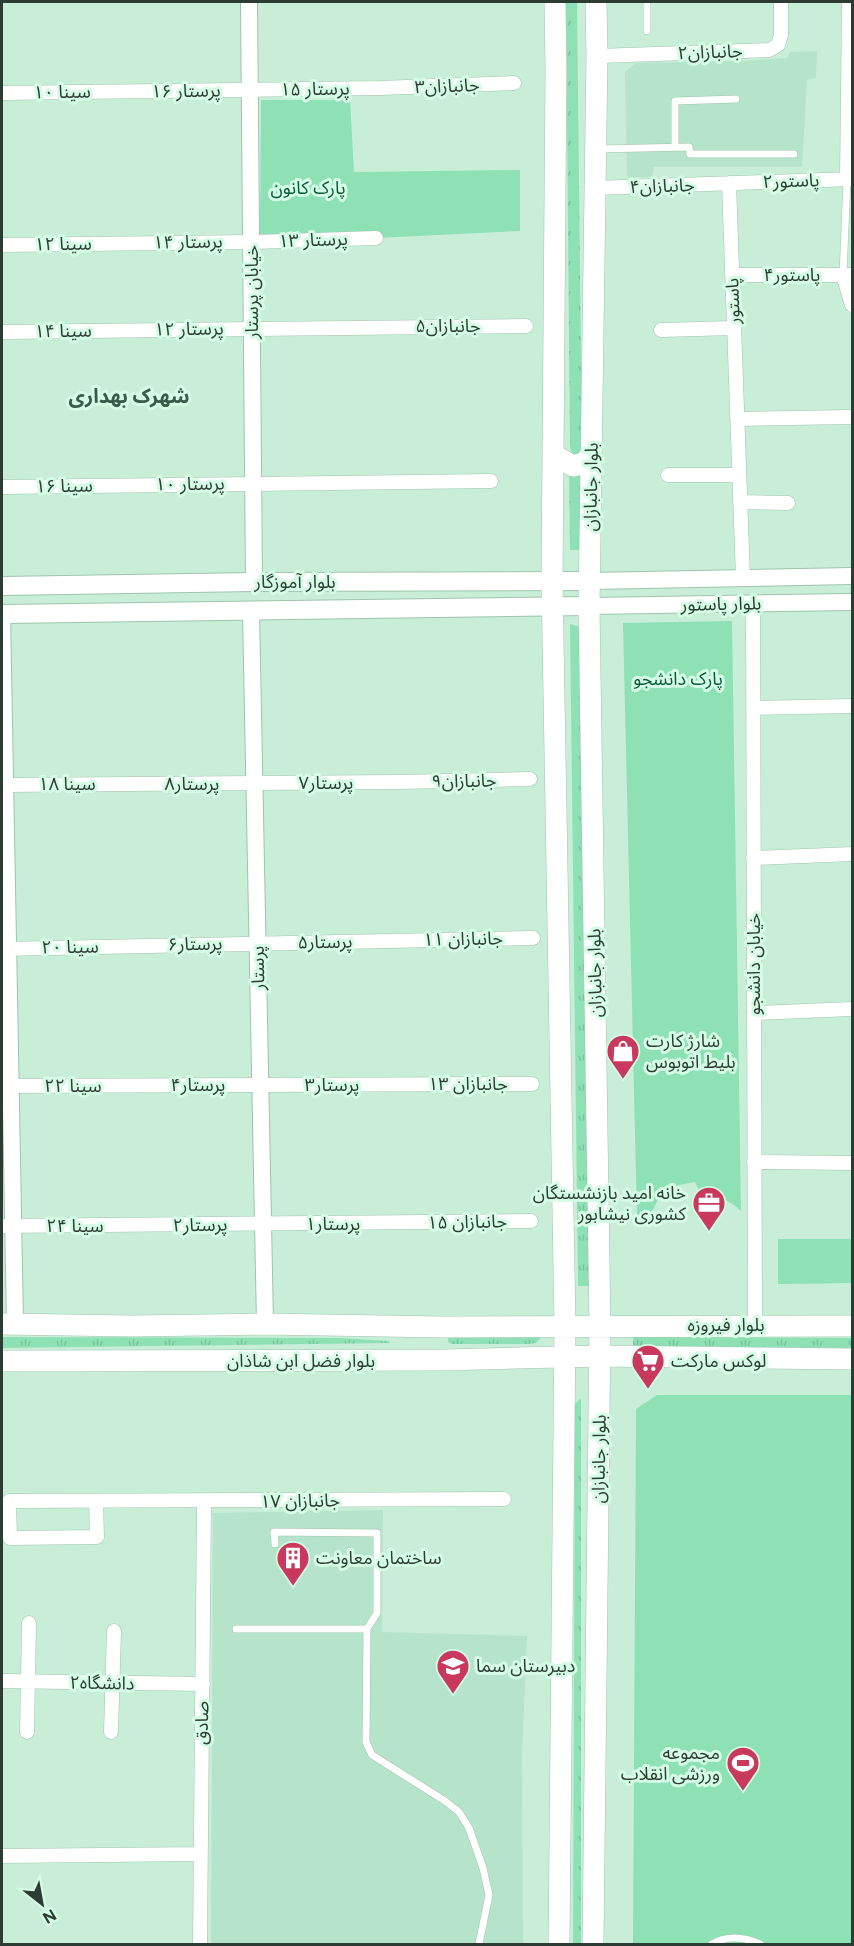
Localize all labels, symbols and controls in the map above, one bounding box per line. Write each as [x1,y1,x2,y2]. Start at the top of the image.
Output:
street label: جانبازان۲ [677,40,743,64]
street label: جانبازان۳ [414,74,480,98]
street label: پرستار ۱۵ [280,77,350,101]
street label: پرستار ۱۶ [151,79,221,103]
street label: سینا ۱۰ [33,81,91,103]
street label: پاستور۲ [762,169,820,193]
street label: جانبازان۴ [629,174,695,198]
park label: پارک کانون [270,177,346,199]
street label: پرستار ۱۳ [278,228,348,252]
street label: پرستار ۱۴ [153,230,223,254]
street label: سینا ۱۲ [34,233,92,255]
street label: خیابان پرستار [241,245,263,340]
street label: پاستور۴ [764,264,820,286]
street label: پاستور [721,277,745,326]
street label: جانبازان۵ [415,315,481,337]
street label: پرستار ۱۲ [154,317,224,341]
street label: سینا ۱۴ [34,320,92,342]
district label: شهرک بهداری [69,384,189,408]
street label: بلوار جانبازان [579,442,603,532]
street label: پرستار ۱۰ [155,472,225,496]
street label: سینا ۱۶ [35,475,93,497]
street label: بلوار آموزگار [253,571,336,593]
street label: بلوار پاستور [680,592,762,616]
park label: پارک دانشجو [633,668,723,690]
street label: جانبازان۹ [431,769,497,793]
street label: پرستار۷ [299,772,353,794]
street label: سینا ۱۸ [38,773,96,795]
street label: پرستار۸ [165,773,219,795]
street label: خیابان دانشجو [743,913,765,1015]
street label: جانبازان ۱۱ [423,927,503,951]
street label: بلوار جانبازان [583,928,607,1018]
street label: پرستار۵ [297,931,353,954]
street label: پرستار۶ [167,933,223,956]
street label: سینا ۲۰ [41,936,99,958]
street label: پرستار [247,945,270,992]
place label: شارژ کارت بلیط اتوبوس [646,1030,736,1073]
shop icon: شارژ کارت بلیط اتوبوس [605,1033,641,1080]
street label: جانبازان ۱۳ [428,1073,508,1095]
street label: پرستار۴ [171,1074,225,1096]
street label: پرستار۳ [305,1074,359,1096]
street label: سینا ۲۲ [44,1075,102,1097]
place label: خانه امید بازنشستگان کشوری نیشابور [533,1182,687,1225]
office icon: خانه امید بازنشستگان کشوری نیشابور [691,1185,727,1232]
street label: جانبازان ۱۵ [427,1210,507,1234]
street label: پرستار۱ [306,1213,360,1235]
street label: پرستار۲ [172,1214,228,1237]
street label: سینا ۲۴ [46,1215,104,1237]
street label: بلوار فیروزه [687,1314,765,1336]
supermarket icon: لوکس مارکت [630,1343,666,1390]
street label: بلوار فضل ابن شاذان [227,1350,375,1372]
place label: لوکس مارکت [671,1350,767,1372]
street label: بلوار جانبازان [587,1414,611,1504]
street label: جانبازان ۱۷ [260,1489,340,1513]
building icon: ساختمان معاونت [275,1540,311,1587]
place label: ساختمان معاونت [316,1547,442,1569]
school or university icon: دبیرستان سما [435,1648,471,1695]
place label: دبیرستان سما [476,1655,575,1677]
street label: دانشگاه۲ [69,1671,135,1695]
street label: صادق [191,1701,213,1745]
place label: مجموعه ورزشی انقلاب [621,1742,720,1785]
sports icon: مجموعه ورزشی انقلاب [725,1745,761,1792]
north arrow [12,1874,72,1934]
text: N [39,1905,60,1928]

